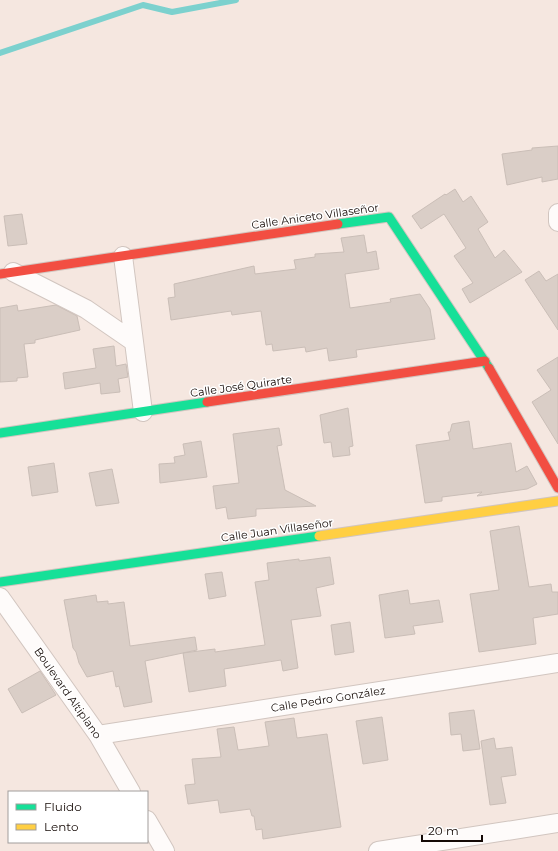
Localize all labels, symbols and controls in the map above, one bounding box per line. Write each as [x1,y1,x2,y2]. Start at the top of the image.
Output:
street label: Calle Aniceto Villaseñor [250,200,380,232]
street label: Calle José Quirarte [189,372,293,400]
street label: Calle Juan Villaseñor [220,515,334,545]
street label: Boulevard Altiplano [31,645,105,741]
street label: Calle Pedro González [270,683,387,715]
legend [8,791,148,843]
text: Fluido [44,799,82,814]
scale bar [422,817,482,843]
text: Lento [44,819,79,834]
text: 20 m [428,823,459,838]

